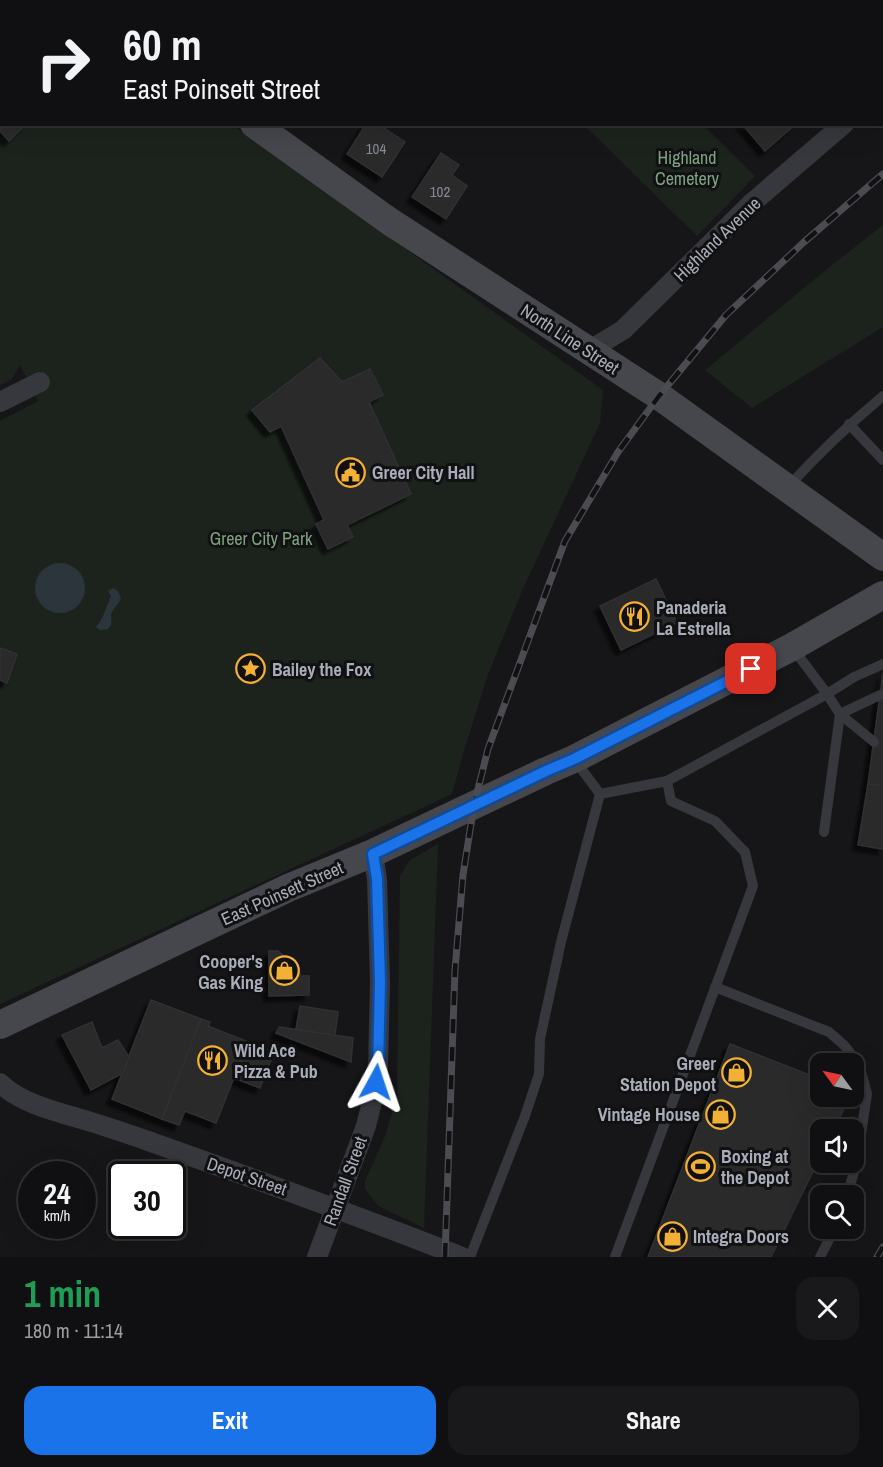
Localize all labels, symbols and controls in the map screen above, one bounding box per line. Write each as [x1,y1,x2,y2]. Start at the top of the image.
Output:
text: 60 m [123,17,202,73]
icon: right [24,24,102,102]
text: East Poinsett Street [123,71,320,107]
house number: 104 [366,138,386,159]
park label: Highland Cemetery [655,145,720,191]
house number: 102 [430,181,450,202]
street label: Highland Avenue [668,191,766,287]
street label: North Line Street [516,298,624,380]
public building icon: Greer City Hall [335,456,367,488]
place label: Greer City Hall [372,460,475,485]
park label: Greer City Park [210,526,313,551]
place label: Panaderia La Estrella [656,595,731,641]
restaurant icon: Panaderia La Estrella [619,601,651,633]
pin [725,643,776,694]
icon: arrive [734,652,767,685]
place icon: Bailey the Fox [235,653,267,685]
place label: Bailey the Fox [272,657,372,682]
street label: East Poinsett Street [217,855,347,931]
place label: Cooper's Gas King [198,949,263,995]
shop icon: Cooper's Gas King [268,955,300,987]
place label: Wild Ace Pizza & Pub [234,1038,318,1084]
restaurant icon: Wild Ace Pizza & Pub [197,1044,229,1076]
position arrow [344,1050,408,1114]
place label: Greer Station Depot [620,1051,716,1097]
north arrow [810,1053,864,1107]
map controls [810,1053,864,1239]
shop icon: Greer Station Depot [721,1057,753,1089]
shop icon: Vintage House [705,1098,737,1130]
place label: Vintage House [598,1102,700,1127]
button: sound [810,1119,864,1173]
street label: Randall Street [317,1133,373,1229]
place label: Boxing at the Depot [721,1144,789,1190]
sports icon: Boxing at the Depot [684,1150,716,1182]
street label: Depot Street [204,1151,290,1201]
speed limit sign: 30 [108,1161,186,1239]
text: 24 [43,1173,71,1213]
button: search [810,1185,864,1239]
text: km/h [44,1205,70,1226]
shop icon: Integra Doors [656,1220,688,1252]
place label: Integra Doors [693,1224,789,1249]
text: 1 min [24,1270,101,1318]
button: close [796,1277,859,1340]
text: 180 m · 11:14 [24,1317,123,1344]
button: Exit [24,1386,436,1455]
button: Share [448,1386,859,1455]

